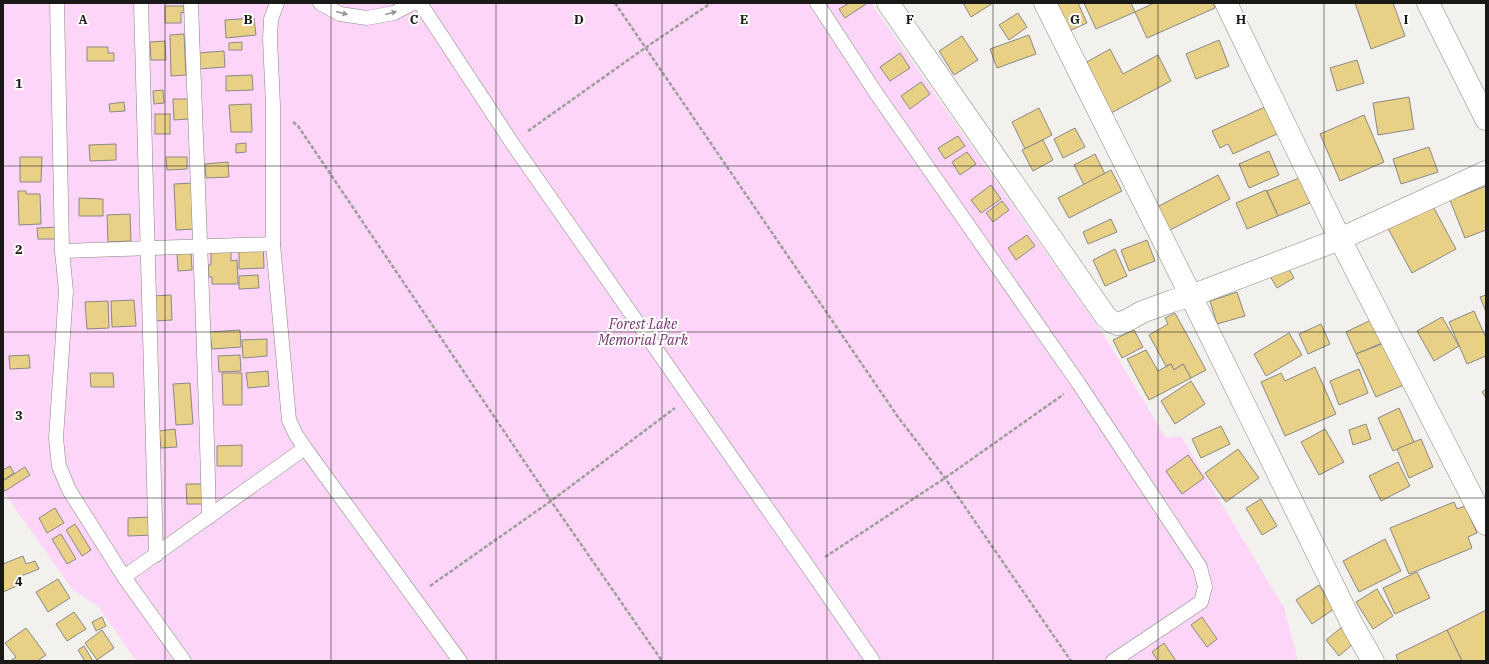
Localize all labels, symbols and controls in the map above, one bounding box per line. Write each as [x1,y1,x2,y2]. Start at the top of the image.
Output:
one-way arrow [337,10,349,16]
one-way arrow [385,10,397,16]
text: A [78,11,88,28]
text: B [243,11,253,28]
text: C [410,11,419,28]
text: D [574,11,584,28]
text: E [740,11,748,28]
text: F [906,11,914,28]
text: G [1070,11,1080,28]
text: H [1236,11,1247,28]
text: I [1404,11,1409,28]
text: 1 [15,75,23,92]
text: 2 [15,241,23,258]
park label: Forest Lake Memorial Park [597,315,689,349]
text: 3 [15,407,23,424]
text: 4 [15,573,23,590]

